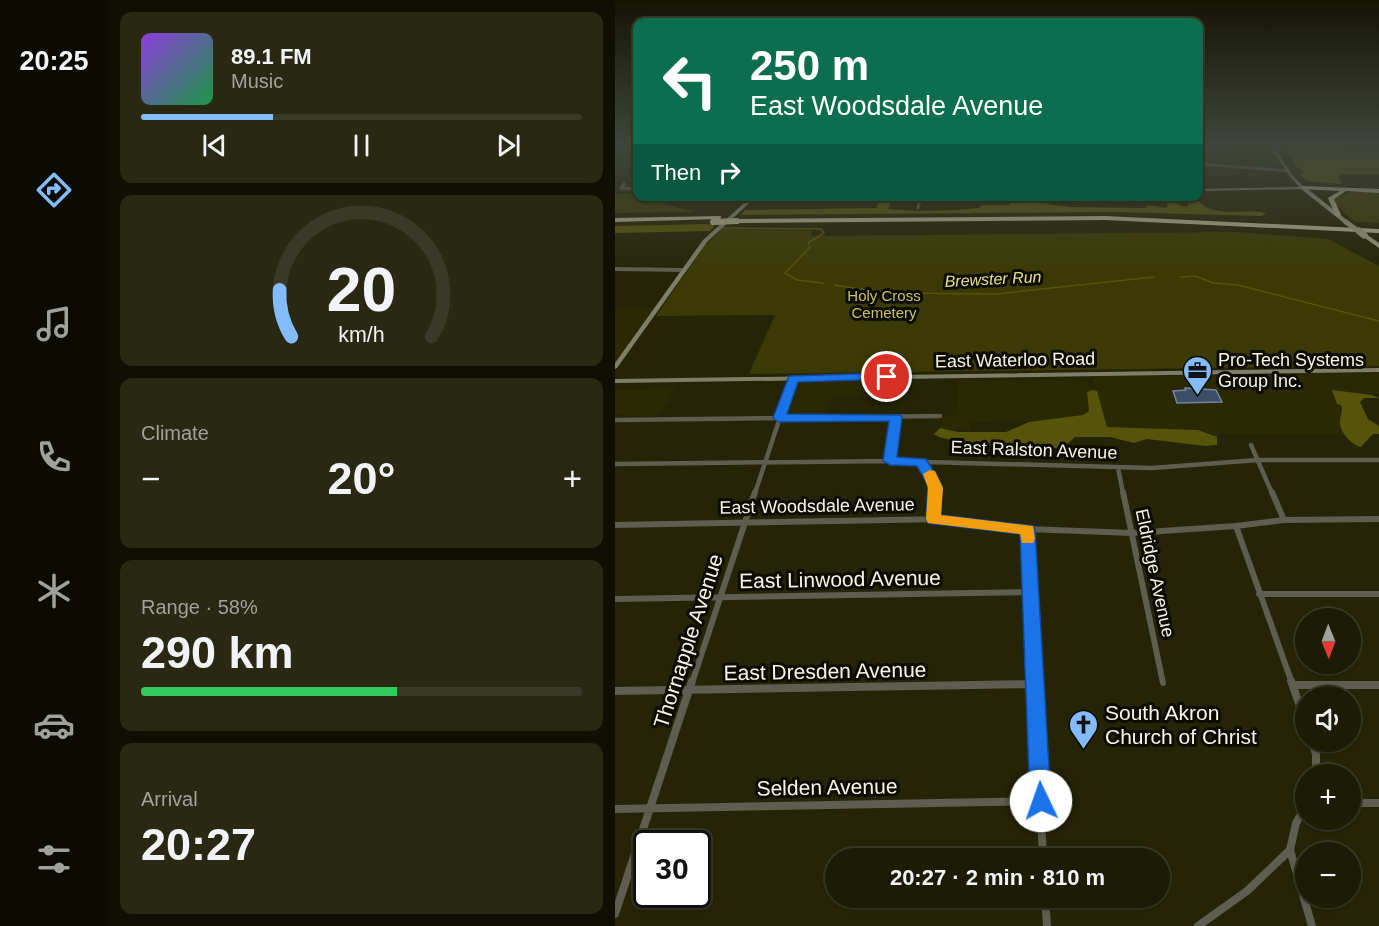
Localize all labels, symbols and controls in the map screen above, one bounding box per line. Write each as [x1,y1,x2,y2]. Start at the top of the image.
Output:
icon: left [651,42,729,120]
text: 250 m [750,42,869,89]
text: 89.1 FM [231,44,312,69]
text: 20:25 [19,46,89,76]
text: Music [231,70,283,92]
text: East Woodsdale Avenue [750,91,1043,121]
icon: previous [198,129,231,162]
icon: pause [345,129,378,162]
icon: next [492,129,525,162]
icon: right [713,156,746,189]
text: Then [651,160,701,185]
icon: directions [33,169,75,211]
text: 20 [327,255,396,324]
water label: Brewster Run [944,268,1042,290]
park label: Holy Cross Cemetery [847,287,921,321]
icon: music [33,303,75,345]
text: km/h [338,324,385,348]
street label: East Waterloo Road [935,349,1095,371]
place label: Pro-Tech Systems Group Inc. [1218,350,1364,391]
pin [861,351,912,402]
office icon: Pro-Tech Systems Group Inc. [1181,354,1213,396]
icon: arrive [870,360,903,393]
text: Climate [141,422,209,444]
icon: phone [33,436,75,478]
street label: East Ralston Avenue [950,437,1118,463]
text: 20° [327,453,396,504]
text: − [141,460,160,497]
text: + [563,460,582,497]
street label: East Woodsdale Avenue [719,494,915,518]
street label: Eldridge Avenue [1132,507,1178,639]
street label: Thornapple Avenue [649,551,727,731]
street label: East Linwood Avenue [739,566,941,592]
icon: climate [33,570,75,612]
text: Range · 58% [141,596,258,618]
north arrow [1295,608,1361,674]
map controls [1295,608,1361,908]
text: 290 km [141,627,294,678]
street label: East Dresden Avenue [723,658,927,684]
button: sound [1295,686,1361,752]
place label: South Akron Church of Christ [1105,701,1257,748]
icon: car [33,704,75,746]
church icon: South Akron Church of Christ [1068,708,1100,750]
button: + [1295,764,1361,830]
position arrow [1009,769,1073,833]
street label: Selden Avenue [756,774,898,800]
text: Arrival [141,788,198,810]
text: 20:27 [141,819,256,870]
speed limit sign: 30 [633,830,711,908]
icon: filters [33,838,75,880]
button: − [1295,842,1361,908]
text: 20:27 · 2 min · 810 m [890,865,1105,890]

